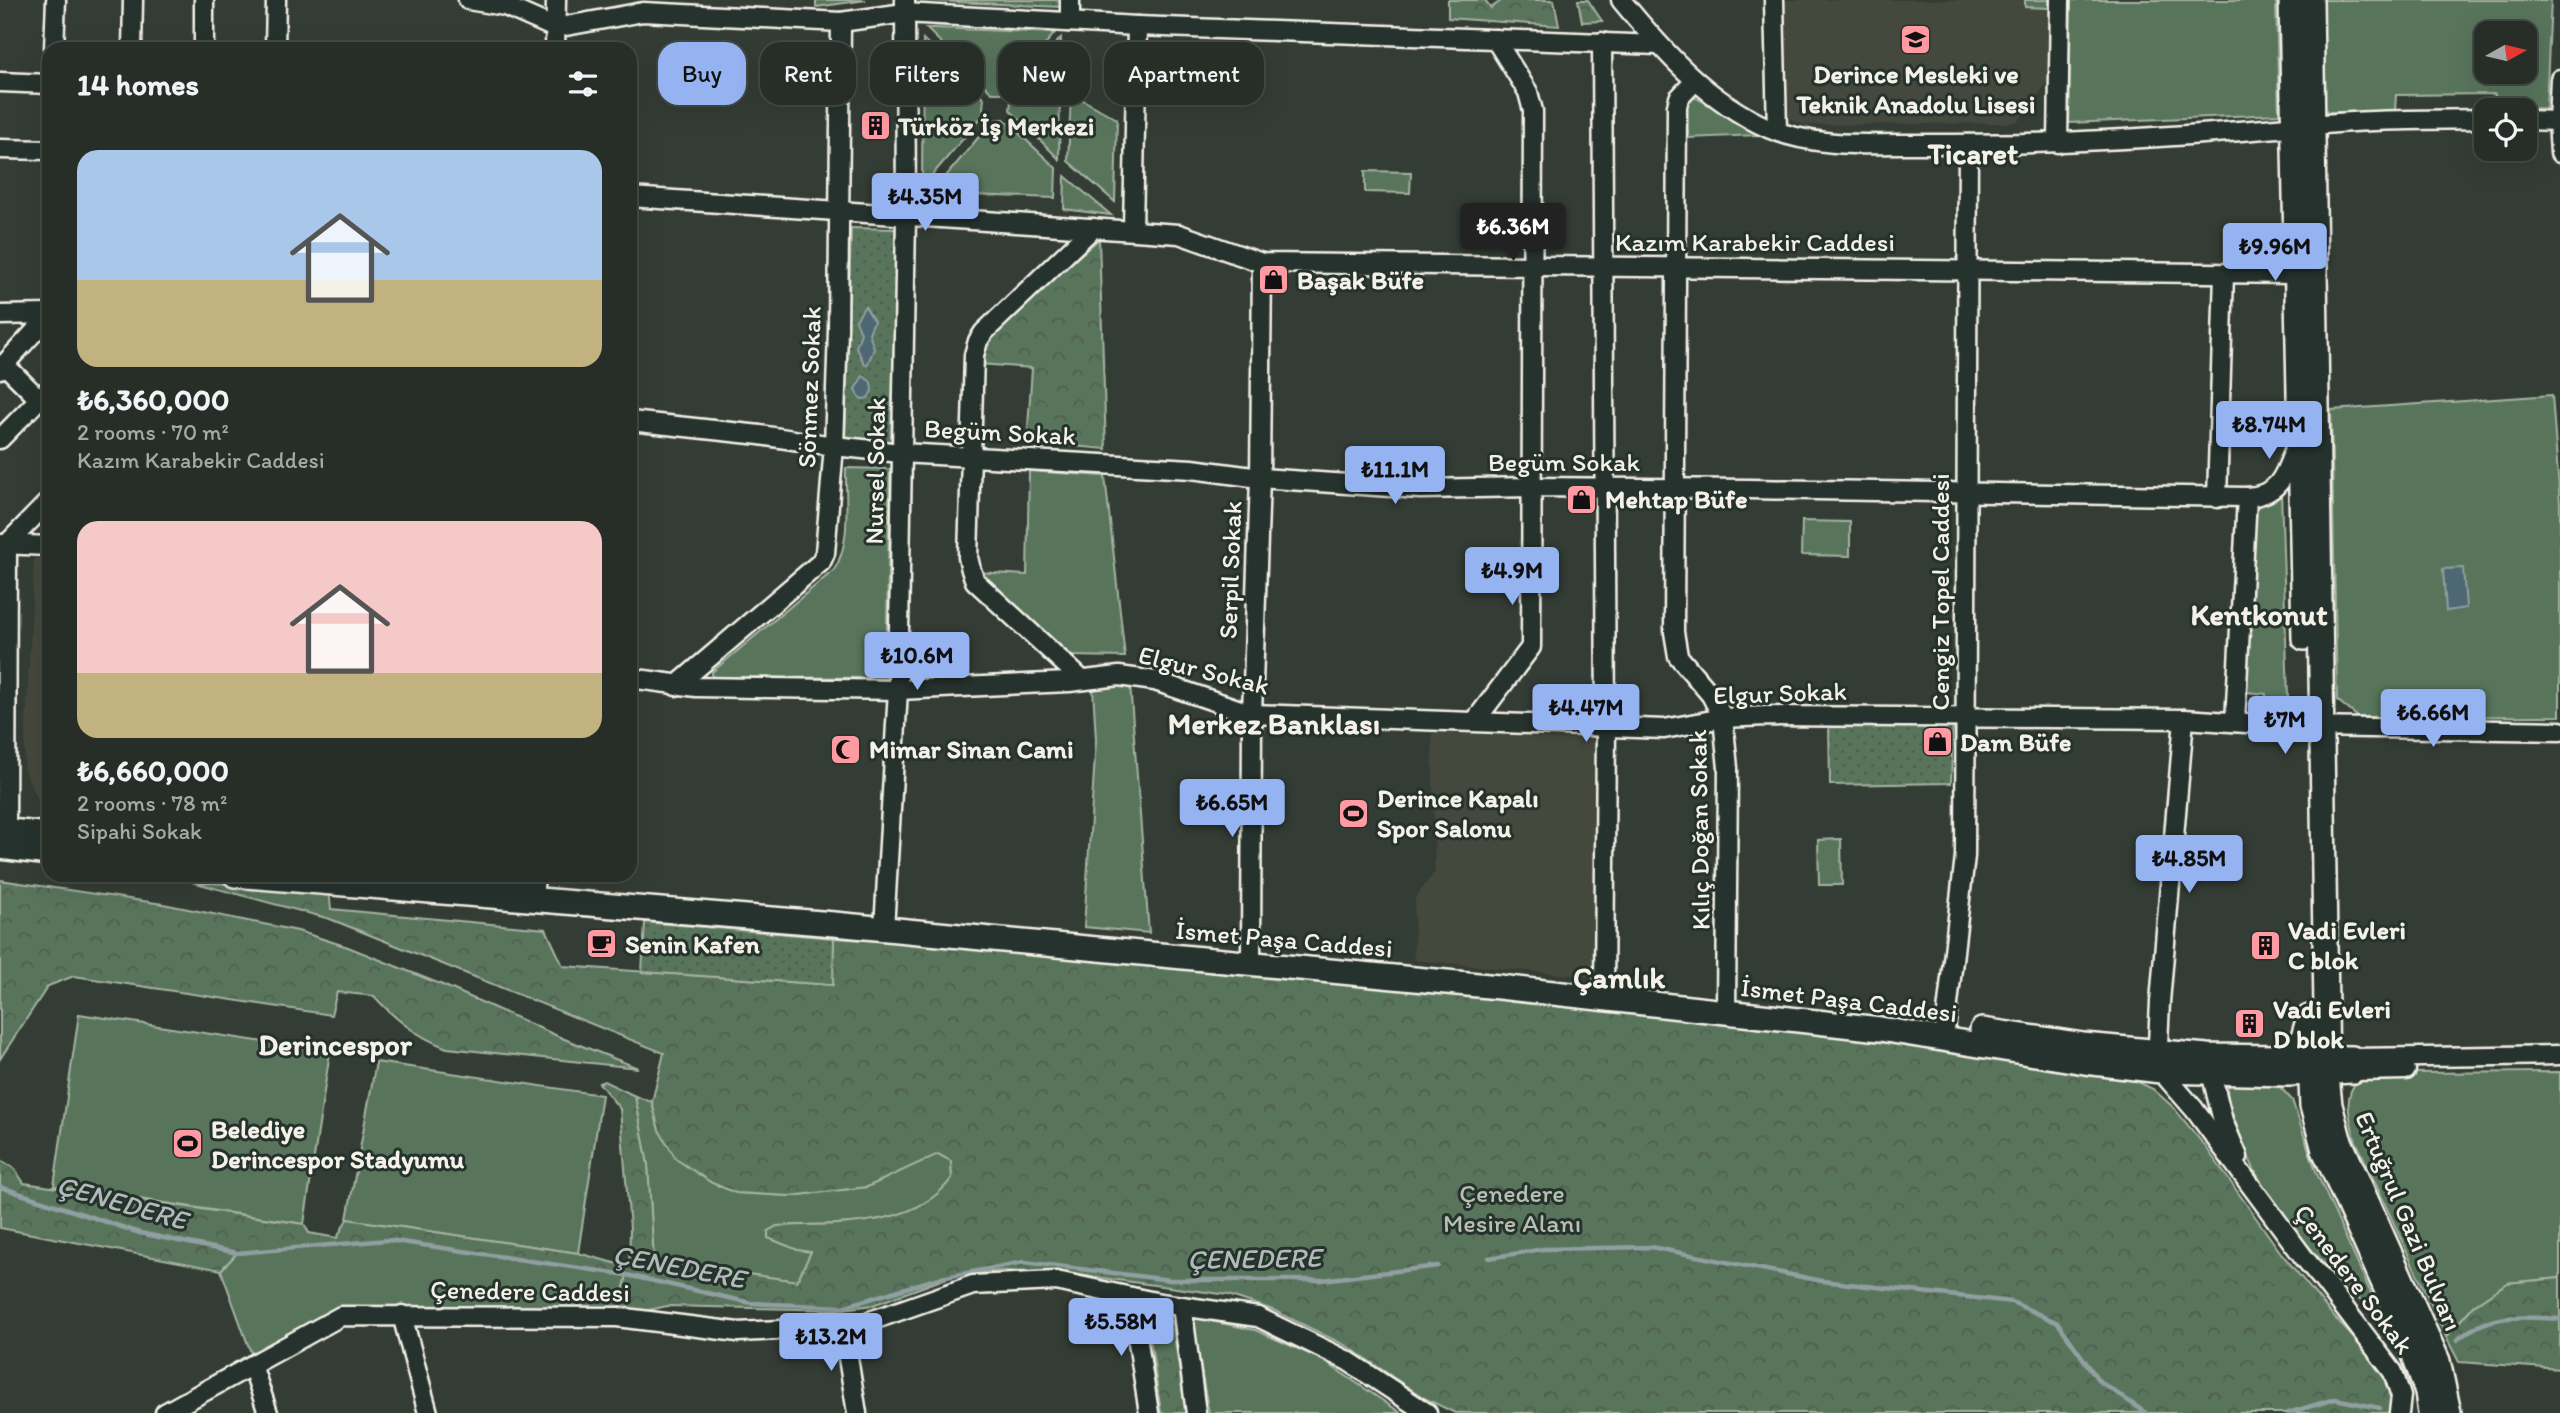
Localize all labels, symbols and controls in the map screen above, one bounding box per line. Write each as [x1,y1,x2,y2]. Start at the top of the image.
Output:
north arrow [2474,21,2538,84]
map controls [2474,21,2537,161]
school or university icon: Derince Mesleki ve Teknik Anadolu Lisesi [1899,22,1933,56]
chip: Buy [658,42,746,105]
chip: Rent [760,42,856,105]
chip: Filters [870,42,984,105]
chip: New [998,42,1090,105]
chip: Apartment [1104,42,1264,105]
place label: Derince Mesleki ve Teknik Anadolu Lisesi [1795,58,2036,120]
icon: filters [564,65,602,103]
text: 14 homes [77,66,199,103]
button: locate [2474,98,2537,161]
building icon: Türköz İş Merkezi [858,109,892,143]
place label: Türköz İş Merkezi [897,110,1094,142]
district label: Ticaret [1927,135,2018,172]
pin: ₺4.35M [868,174,982,233]
text: ₺4.35M [888,182,962,210]
icon: home [277,195,403,321]
pin: ₺6.36M [1456,204,1570,263]
text: ₺6.36M [1477,212,1549,240]
pin: ₺9.96M [2218,224,2332,283]
street label: Kazım Karabekir Caddesi [1615,226,1895,258]
text: ₺9.96M [2239,232,2311,260]
shop icon: Başak Büfe [1257,263,1291,297]
place label: Başak Büfe [1297,264,1424,296]
street label: Sönmez Sokak [790,306,828,468]
text: ₺6,360,000 [77,381,229,418]
street label: Nursel Sokak [858,397,892,545]
pin: ₺8.74M [2212,402,2326,461]
text: ₺8.74M [2232,410,2306,438]
street label: Begüm Sokak [923,412,1077,452]
text: 2 rooms · 70 m² [77,418,229,446]
text: Kazım Karabekir Caddesi [77,446,325,474]
street label: Begüm Sokak [1488,446,1640,478]
pin: ₺11.1M [1338,447,1452,506]
text: ₺11.1M [1361,455,1429,483]
street label: Cengiz Topel Caddesi [1924,473,1956,711]
shop icon: Mehtap Büfe [1565,482,1599,516]
place label: Mehtap Büfe [1605,483,1748,515]
street label: Serpil Sokak [1212,500,1248,640]
pin: ₺4.9M [1463,548,1561,607]
text: ₺4.9M [1481,556,1543,584]
icon: home [277,566,403,692]
district label: Kentkonut [2190,596,2328,633]
pin: ₺10.6M [860,632,974,692]
street label: Elgur Sokak [1135,638,1273,702]
text: ₺10.6M [880,641,954,669]
street label: Elgur Sokak [1713,675,1847,711]
pin: ₺4.47M [1529,684,1643,744]
pin: ₺6.66M [2376,690,2490,749]
text: ₺4.47M [1548,693,1624,721]
pin: ₺7M [2251,696,2319,756]
text: ₺6.66M [2397,698,2469,726]
district label: Merkez Banklası [1168,705,1380,742]
text: ₺7M [2264,705,2306,733]
shop icon: Dam Büfe [1920,725,1954,759]
place label: Dam Büfe [1960,726,2071,758]
street label: Kılıç Doğan Sokak [1681,729,1717,930]
mosque icon: Mimar Sinan Cami [829,732,863,766]
place label: Mimar Sinan Cami [869,733,1074,765]
text: ₺6,660,000 [77,752,229,789]
pin: ₺6.65M [1175,780,1289,839]
place label: Derince Kapalı Spor Salonu [1377,782,1539,844]
text: ₺6.65M [1196,788,1268,816]
text: 2 rooms · 78 m² [77,789,227,817]
sports icon: Derince Kapalı Spor Salonu [1337,796,1371,830]
text: Sipahi Sokak [77,817,202,845]
pin: ₺4.85M [2132,836,2246,895]
text: ₺4.85M [2152,844,2226,872]
street label: İsmet Paşa Caddesi [1174,914,1394,964]
place label: Vadi Evleri C blok [2288,914,2406,976]
cafe icon: Senin Kafen [585,927,619,961]
place label: Senin Kafen [625,928,760,960]
building icon: Vadi Evleri C blok [2248,928,2282,962]
district label: Çamlık [1573,959,1665,996]
street label: İsmet Paşa Caddesi [1739,971,1959,1029]
place label: Vadi Evleri D blok [2273,993,2391,1055]
building icon: Vadi Evleri D blok [2233,1007,2267,1041]
district label: Derincespor [258,1026,413,1063]
street label: Ertuğrul Gazi Bulvarı [2348,1106,2470,1336]
place label: Belediye Derincespor Stadyumu [211,1113,465,1175]
sports icon: Belediye Derincespor Stadyumu [171,1127,205,1161]
water label: ÇENEDERE [53,1167,194,1238]
park label: Çenedere Mesire Alanı [1443,1177,1581,1239]
street label: Çenedere Sokak [2287,1198,2421,1360]
water label: ÇENEDERE [610,1237,751,1296]
water label: ÇENEDERE [1187,1240,1325,1276]
street label: Çenedere Caddesi [430,1273,630,1309]
pin: ₺5.58M [1064,1298,1178,1358]
text: ₺5.58M [1085,1307,1157,1335]
pin: ₺13.2M [774,1314,888,1373]
text: ₺13.2M [795,1322,867,1350]

